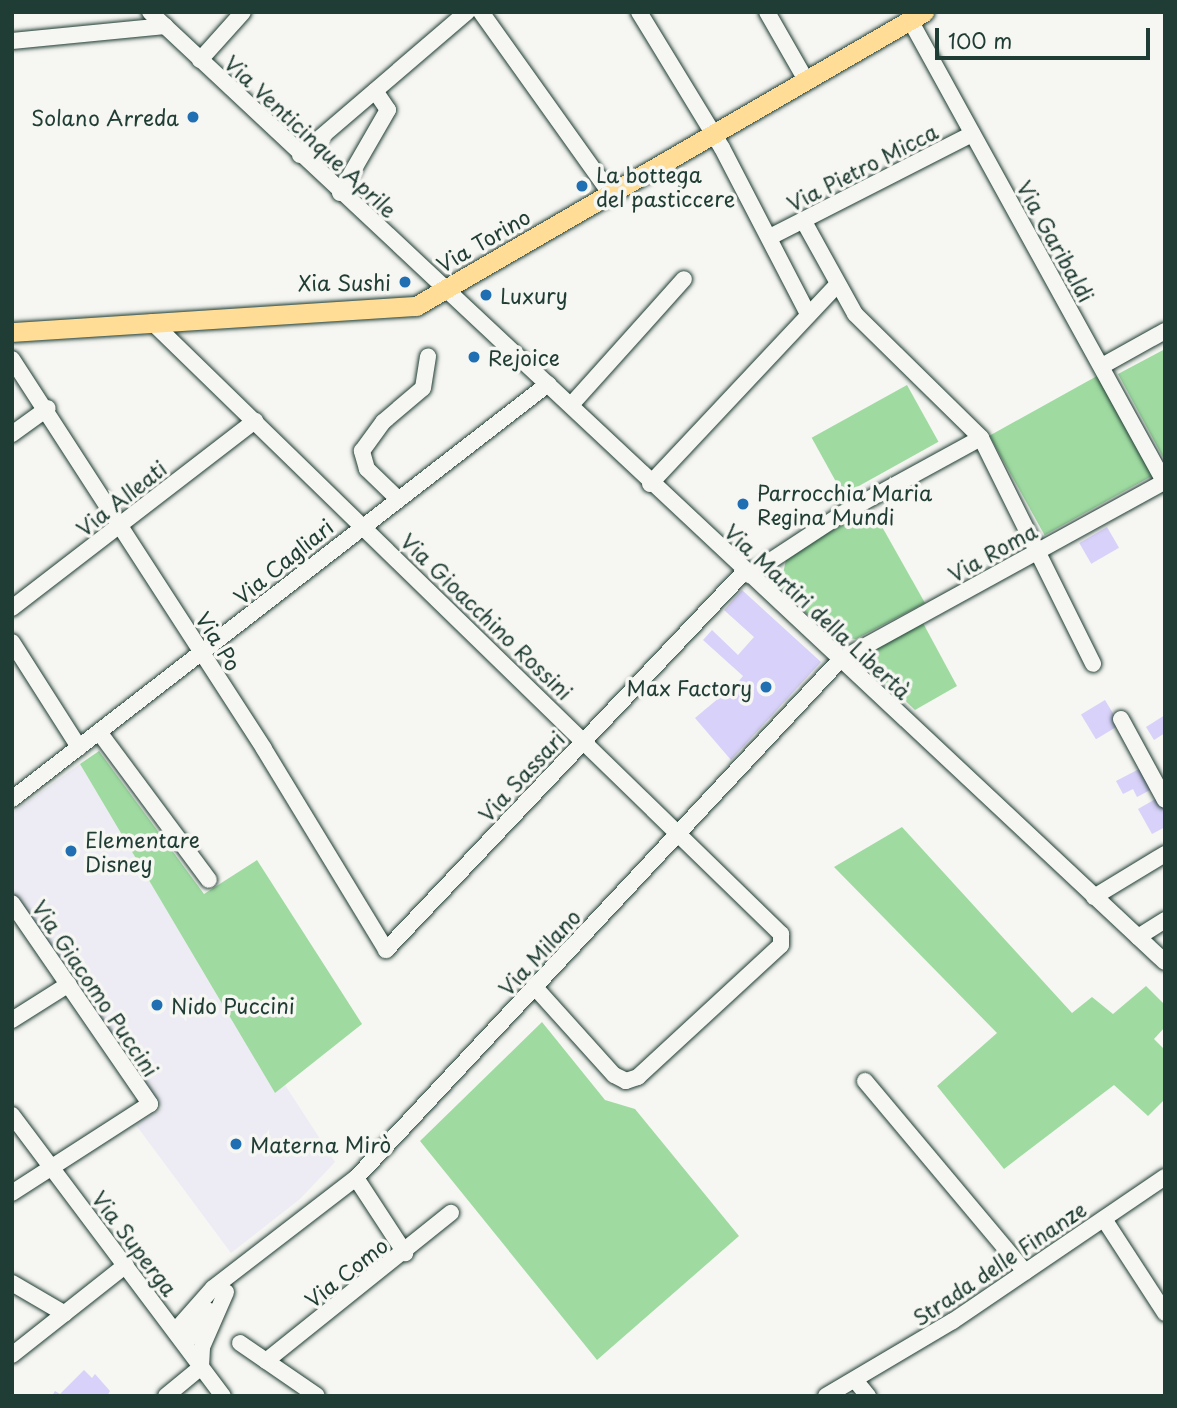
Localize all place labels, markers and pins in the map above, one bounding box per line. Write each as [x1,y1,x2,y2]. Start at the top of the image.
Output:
place label: Solano Arreda [33,104,179,130]
marker: Solano Arreda [185,109,201,125]
place label: La bottega del pasticcere [596,161,736,211]
marker: La bottega del pasticcere [574,178,590,194]
place label: Xia Sushi [298,269,391,295]
marker: Xia Sushi [397,274,413,290]
place label: Luxury [500,282,568,308]
marker: Luxury [478,287,494,303]
place label: Rejoice [488,344,560,370]
marker: Rejoice [466,349,482,365]
place label: Parrocchia Maria Regina Mundi [757,479,932,529]
marker: Parrocchia Maria Regina Mundi [735,496,751,512]
place label: Max Factory [625,674,752,700]
marker: Max Factory [758,679,774,695]
place label: Elementare Disney [85,826,200,876]
marker: Elementare Disney [63,843,79,859]
place label: Nido Puccini [171,992,295,1018]
marker: Nido Puccini [149,997,165,1013]
place label: Materna Mirò [250,1131,391,1157]
marker: Materna Mirò [228,1136,244,1152]

